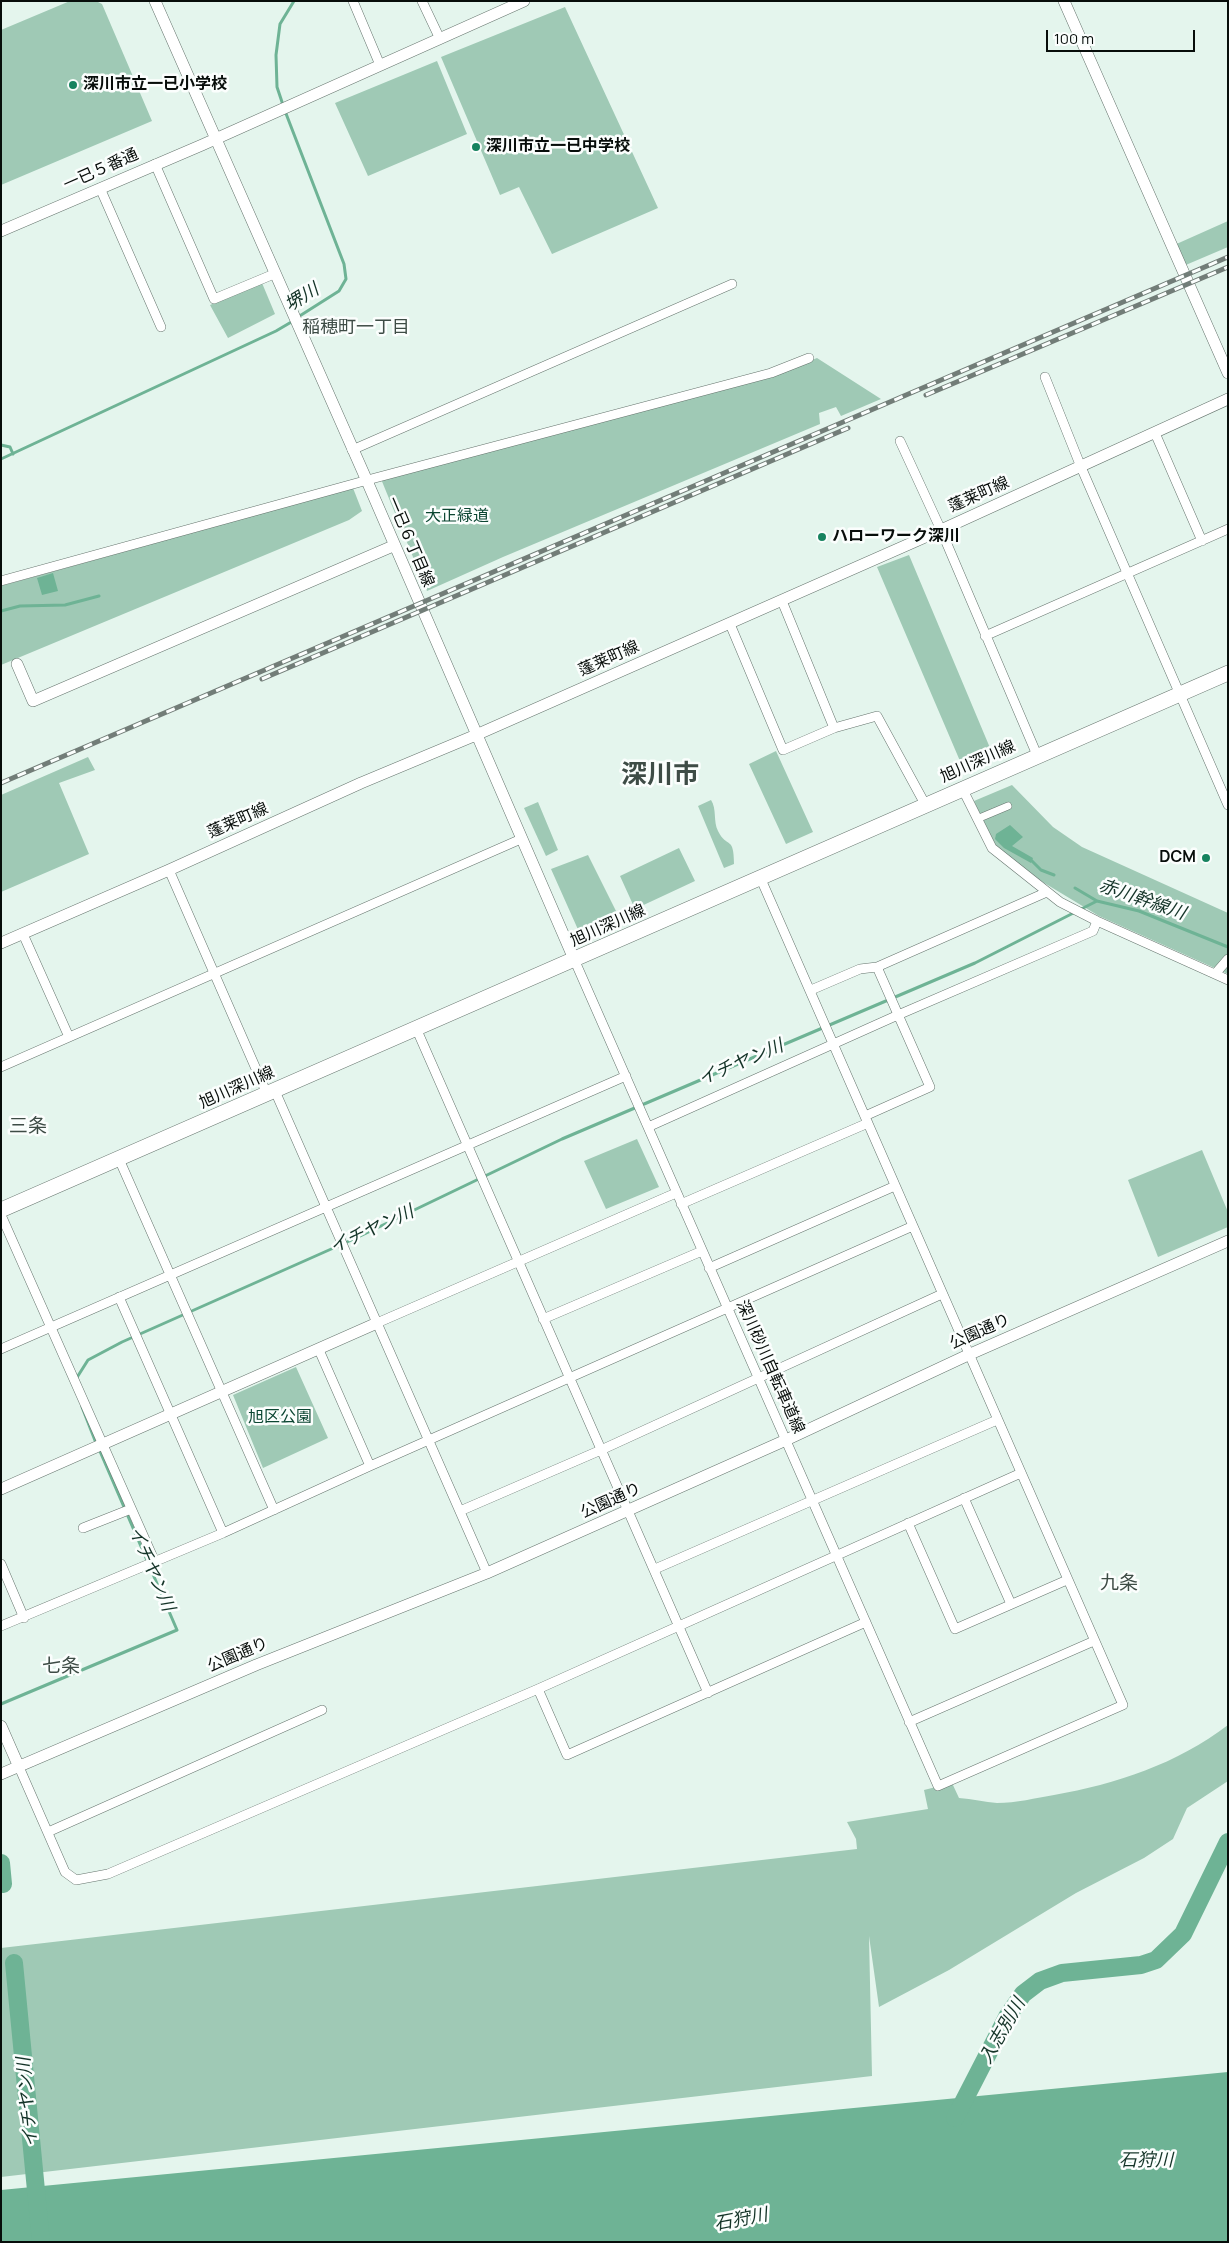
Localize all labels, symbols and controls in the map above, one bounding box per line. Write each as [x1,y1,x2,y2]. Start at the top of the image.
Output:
scale bar [1049,20,1198,52]
text: 100 m [1054,28,1094,49]
place label: 深川市立一已小学校 [83,75,227,95]
marker: 深川市立一已小学校 [67,79,79,91]
place label: 深川市立一已中学校 [486,137,630,157]
marker: 深川市立一已中学校 [470,141,482,153]
street label: 一已５番通 [61,145,141,195]
water label: 堺川 [281,279,323,317]
district label: 稲穂町一丁目 [302,317,410,339]
street label: 蓬莱町線 [946,473,1012,517]
street label: 一已６丁目線 [382,494,438,590]
park label: 大正緑道 [425,507,489,527]
place label: ハローワーク深川 [832,527,960,547]
marker: ハローワーク深川 [816,531,828,543]
street label: 蓬莱町線 [576,637,642,681]
street label: 旭川深川線 [938,737,1018,787]
district label: 深川市 [621,760,699,792]
street label: 蓬莱町線 [205,799,271,843]
place label: DCM [1159,848,1196,868]
marker: DCM [1200,852,1212,864]
water label: 赤川幹線川 [1096,875,1188,925]
street label: 旭川深川線 [568,901,648,951]
water label: イチヤン川 [695,1035,787,1091]
street label: 旭川深川線 [197,1063,277,1113]
district label: 三条 [9,1116,47,1138]
water label: イチヤン川 [327,1201,417,1259]
street label: 深川砂川自転車道線 [732,1297,808,1437]
street label: 公園通り [947,1310,1013,1354]
park label: 旭区公園 [248,1408,312,1428]
street label: 公園通り [578,1479,644,1523]
water label: イチヤン川 [123,1523,179,1615]
district label: 九条 [1100,1573,1138,1595]
street label: 公園通り [205,1634,271,1676]
district label: 七条 [42,1656,80,1678]
water label: 入志別川 [976,1994,1030,2068]
water label: イチヤン川 [13,2056,43,2148]
water label: 石狩川 [1119,2150,1173,2172]
water label: 石狩川 [712,2204,770,2236]

